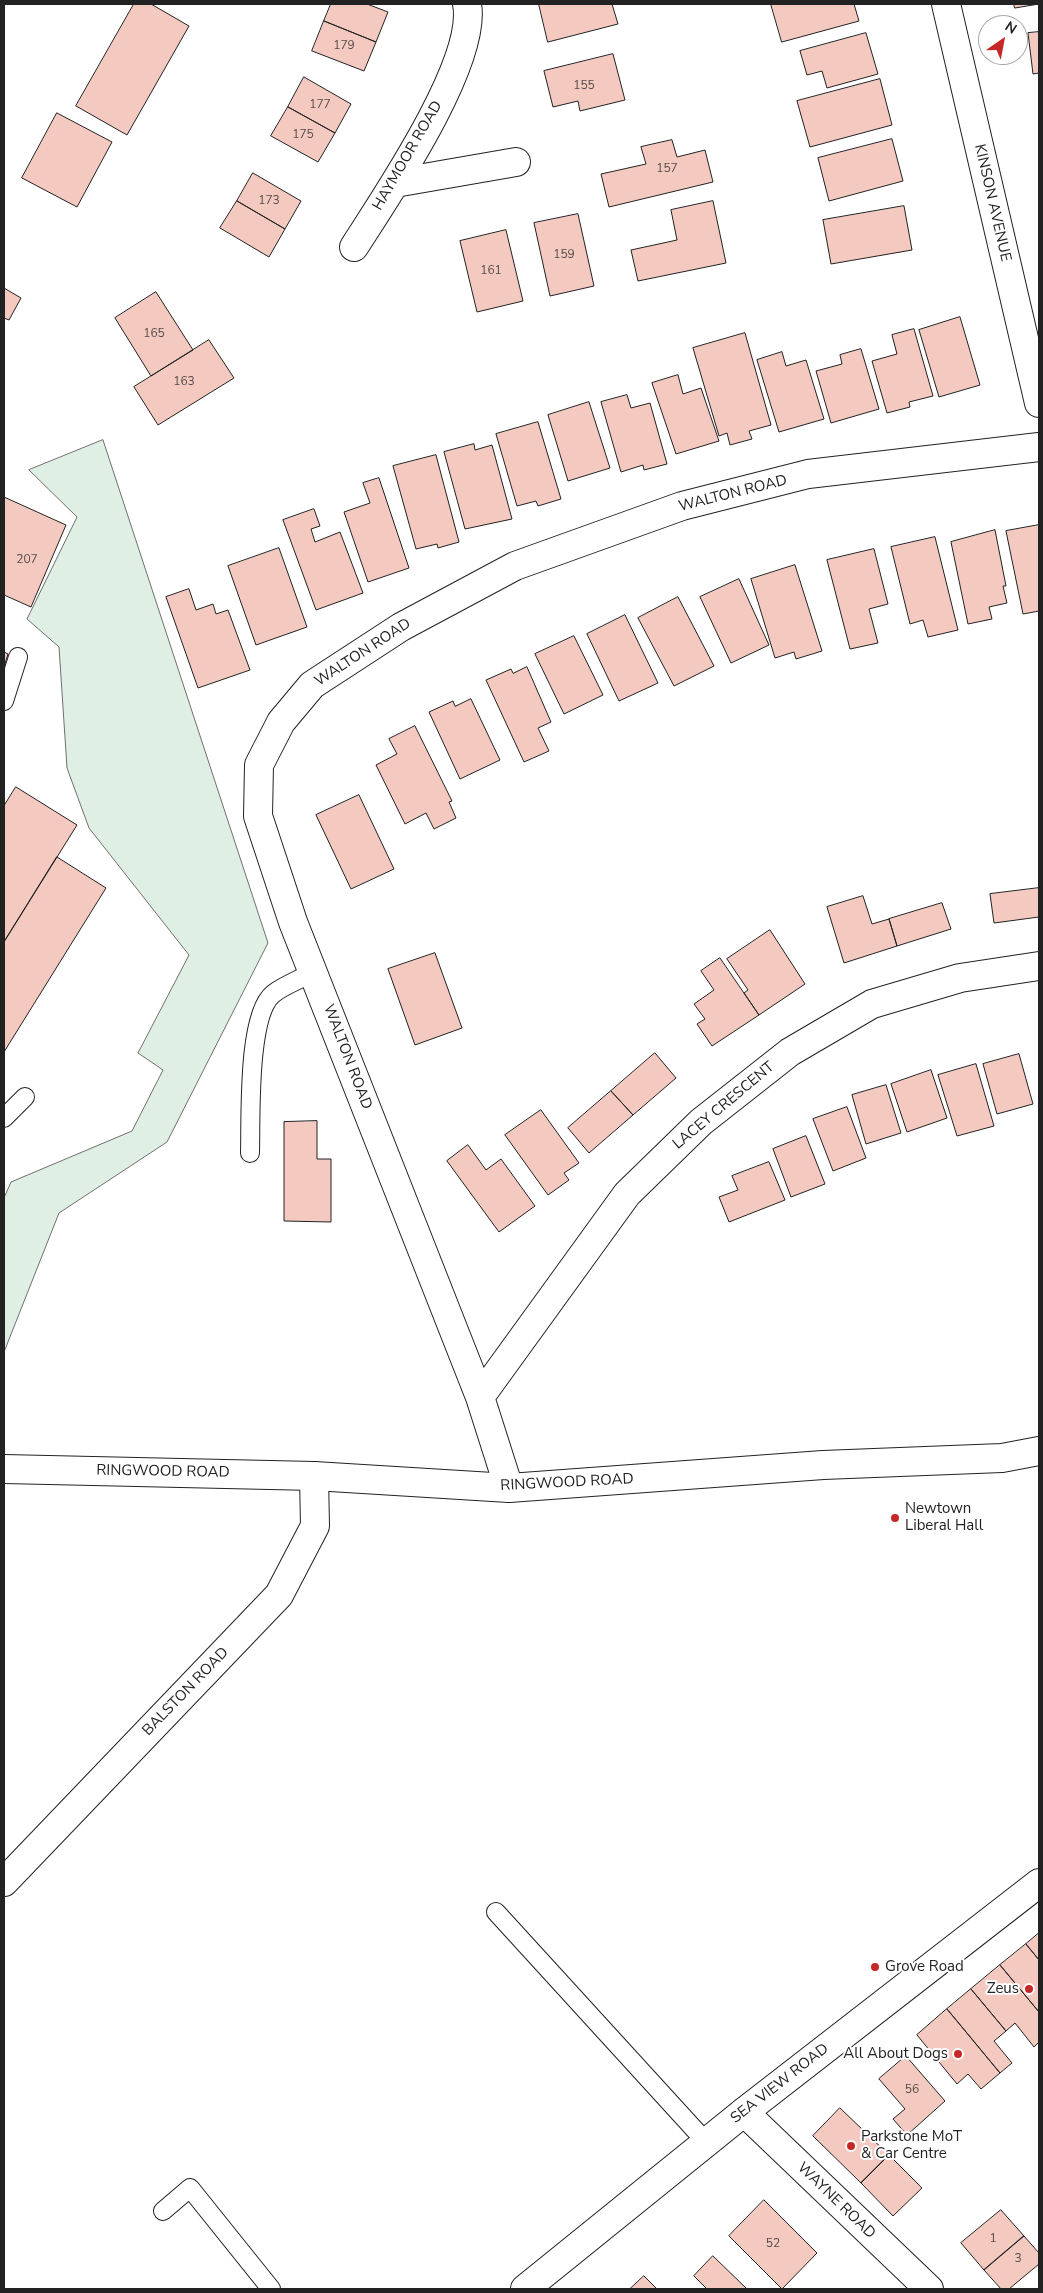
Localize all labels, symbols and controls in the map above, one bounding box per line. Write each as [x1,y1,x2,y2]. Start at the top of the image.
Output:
north arrow [978,15,1028,65]
text: N [1001,17,1020,39]
house number: 179 [333,39,355,53]
house number: 155 [573,79,595,93]
house number: 177 [309,98,331,112]
street label: HAYMOOR ROAD [369,98,447,214]
house number: 175 [292,128,314,142]
street label: KINSON AVENUE [970,143,1014,263]
house number: 157 [656,162,678,176]
house number: 173 [258,194,280,208]
house number: 159 [553,248,575,262]
house number: 161 [480,264,502,278]
house number: 165 [143,327,165,341]
house number: 163 [173,375,195,389]
street label: WALTON ROAD [677,472,789,516]
house number: 207 [16,553,38,567]
street label: WALTON ROAD [312,615,414,691]
street label: WALTON ROAD [319,1002,375,1112]
street label: LACEY CRESCENT [670,1058,778,1154]
street label: RINGWOOD ROAD [96,1462,230,1482]
street label: RINGWOOD ROAD [500,1471,634,1495]
place label: Newtown Liberal Hall [905,1500,983,1535]
marker: Newtown Liberal Hall [889,1512,901,1524]
street label: BALSTON ROAD [139,1644,233,1740]
place label: Grove Road [885,1958,964,1976]
marker: Grove Road [869,1961,881,1973]
place label: Zeus [987,1980,1019,1998]
marker: Zeus [1023,1983,1035,1995]
street label: SEA VIEW ROAD [728,2040,832,2128]
place label: All About Dogs [843,2045,948,2063]
marker: All About Dogs [952,2048,964,2060]
house number: 56 [905,2083,919,2097]
place label: Parkstone MoT & Car Centre [861,2128,962,2163]
marker: Parkstone MoT & Car Centre [845,2140,857,2152]
street label: WAYNE ROAD [793,2159,879,2243]
house number: 1 [989,2232,997,2246]
house number: 52 [766,2237,780,2251]
house number: 3 [1014,2252,1022,2266]

